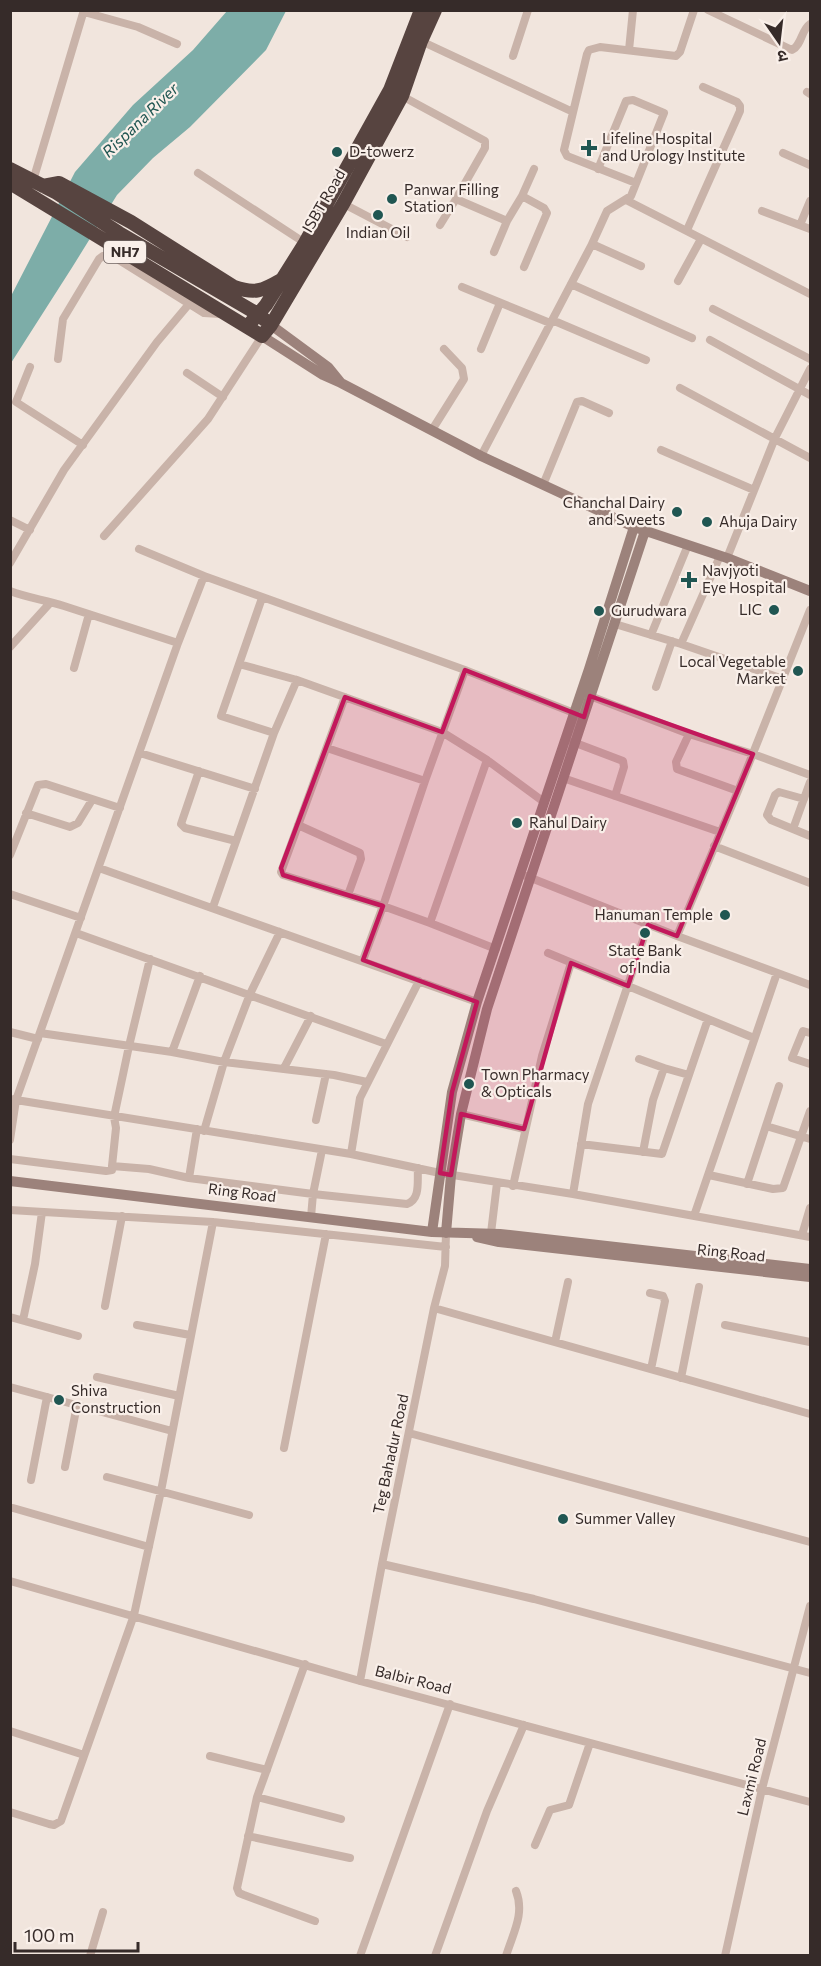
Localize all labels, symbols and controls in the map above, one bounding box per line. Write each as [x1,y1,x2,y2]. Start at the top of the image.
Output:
north arrow [749,12,809,72]
text: उ [775,47,790,68]
water label: Rispana River [98,78,182,161]
place label: Lifeline Hospital and Urology Institute [602,129,745,164]
marker: Lifeline Hospital and Urology Institute [580,139,598,157]
place label: D-towerz [349,142,414,160]
marker: D-towerz [330,145,344,159]
street label: ISBT Road [298,166,348,235]
place label: Panwar Filling Station [404,180,499,215]
marker: Panwar Filling Station [385,192,399,206]
marker: Indian Oil [371,208,385,222]
place label: Indian Oil [346,223,410,241]
road number: NH7 [104,241,146,263]
place label: Chanchal Dairy and Sweets [563,493,665,528]
marker: Chanchal Dairy and Sweets [670,505,684,519]
place label: Ahuja Dairy [719,512,798,530]
marker: Ahuja Dairy [700,515,714,529]
place label: Navjyoti Eye Hospital [702,561,786,596]
marker: Navjyoti Eye Hospital [680,571,698,589]
place label: LIC [739,600,762,618]
place label: Gurudwara [611,601,687,619]
marker: LIC [767,603,781,617]
marker: Gurudwara [592,604,606,618]
place label: Local Vegetable Market [679,652,786,687]
marker: Local Vegetable Market [791,664,805,678]
place label: Rahul Dairy [529,813,607,831]
marker: Rahul Dairy [510,816,524,830]
place label: Hanuman Temple [594,905,713,923]
marker: Hanuman Temple [718,908,732,922]
marker: State Bank of India [638,926,652,940]
place label: State Bank of India [608,941,682,976]
place label: Town Pharmacy & Opticals [481,1065,590,1100]
marker: Town Pharmacy & Opticals [462,1077,476,1091]
street label: Ring Road [207,1179,277,1205]
street label: Ring Road [696,1239,766,1265]
place label: Shiva Construction [71,1381,161,1416]
street label: Teg Bahadur Road [369,1392,412,1515]
marker: Shiva Construction [52,1393,66,1407]
place label: Summer Valley [575,1509,676,1527]
marker: Summer Valley [556,1512,570,1526]
street label: Balbir Road [373,1661,453,1697]
street label: Laxmi Road [733,1736,769,1817]
scale bar [15,1915,138,1953]
text: 100 m [24,1924,74,1946]

